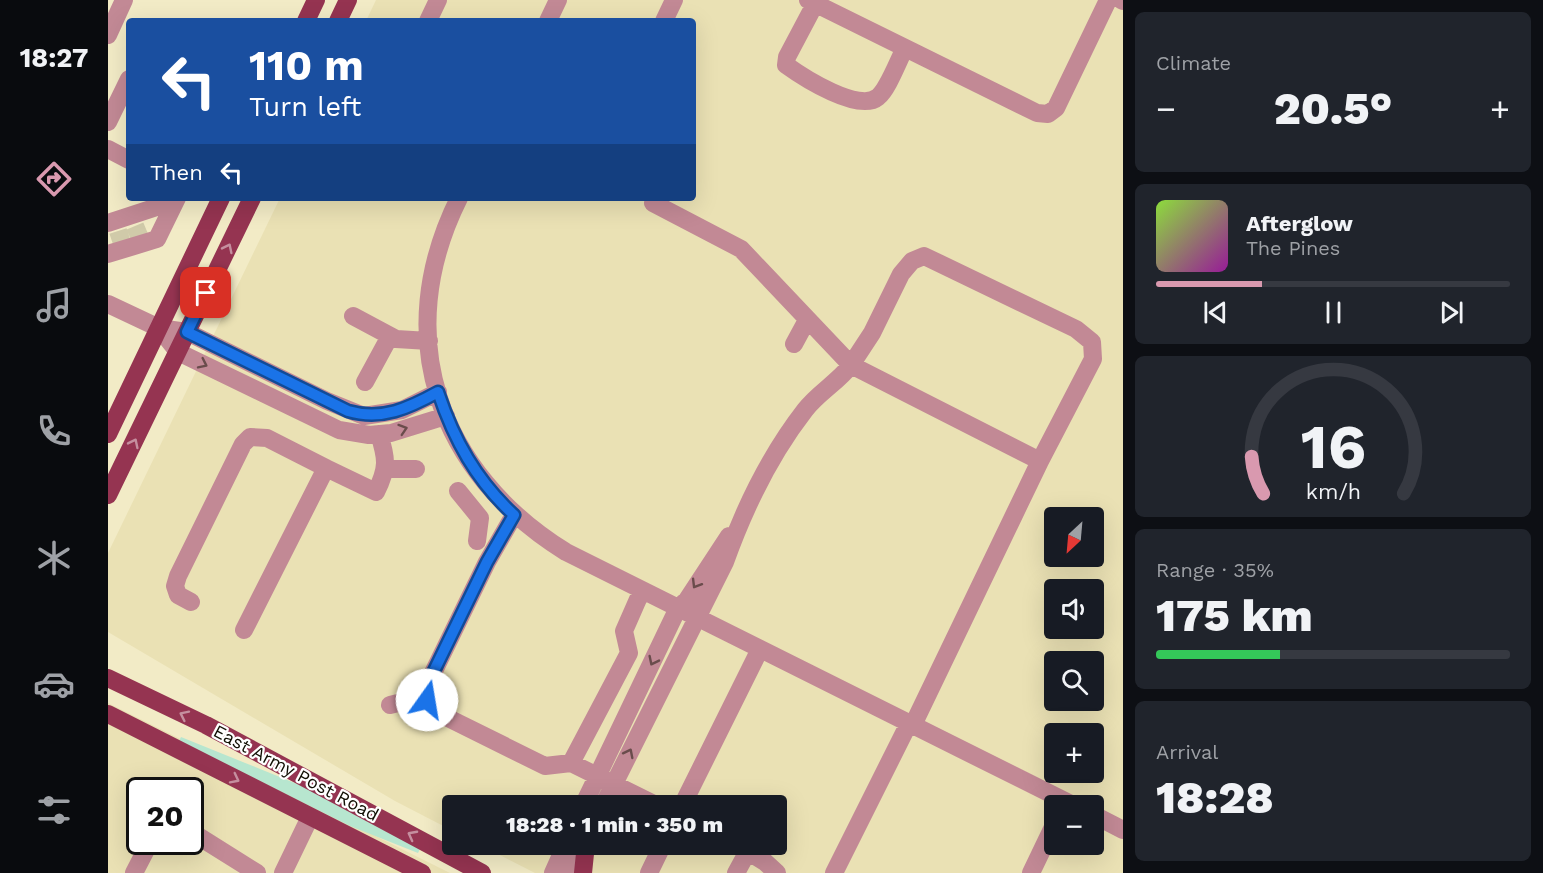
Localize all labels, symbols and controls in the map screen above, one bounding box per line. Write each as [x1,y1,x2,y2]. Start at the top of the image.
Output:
text: 110 m [249,41,364,90]
text: 18:27 [20,42,88,74]
icon: left [150,42,228,120]
text: Climate [1156,51,1231,75]
text: 20.5° [1274,82,1392,135]
text: − [1156,89,1176,128]
text: + [1490,89,1510,128]
text: Turn left [249,91,361,123]
icon: left [215,156,248,189]
icon: directions [33,158,75,200]
text: Then [150,160,203,185]
text: Afterglow [1246,211,1353,236]
text: The Pines [1246,236,1340,260]
one-way arrow [220,244,232,255]
pin [180,267,231,318]
icon: arrive [189,276,222,309]
icon: music [33,284,75,326]
icon: previous [1199,296,1232,329]
icon: pause [1317,296,1350,329]
icon: next [1435,296,1468,329]
one-way arrow [197,357,208,369]
icon: phone [33,410,75,452]
text: 16 [1300,410,1366,483]
one-way arrow [397,424,408,437]
one-way arrow [126,438,138,449]
text: km/h [1305,479,1361,504]
north arrow [1044,507,1104,567]
map controls [1044,507,1104,855]
icon: climate [33,537,75,579]
text: Range · 35% [1156,558,1274,582]
one-way arrow [692,578,704,588]
button: sound [1044,579,1104,639]
text: 175 km [1156,589,1313,642]
button: search [1044,651,1104,711]
one-way arrow [648,654,660,665]
icon: car [33,663,75,705]
position arrow [395,668,459,732]
one-way arrow [180,710,191,722]
street label: East Army Post Road [210,720,382,825]
button: + [1044,723,1104,783]
text: Arrival [1156,740,1218,764]
one-way arrow [621,748,633,759]
text: 18:28 [1156,771,1274,824]
one-way arrow [229,772,239,783]
speed limit sign: 20 [126,777,204,855]
icon: filters [33,789,75,831]
button: − [1044,795,1104,855]
text: 18:28 · 1 min · 350 m [506,812,723,837]
one-way arrow [408,831,419,842]

